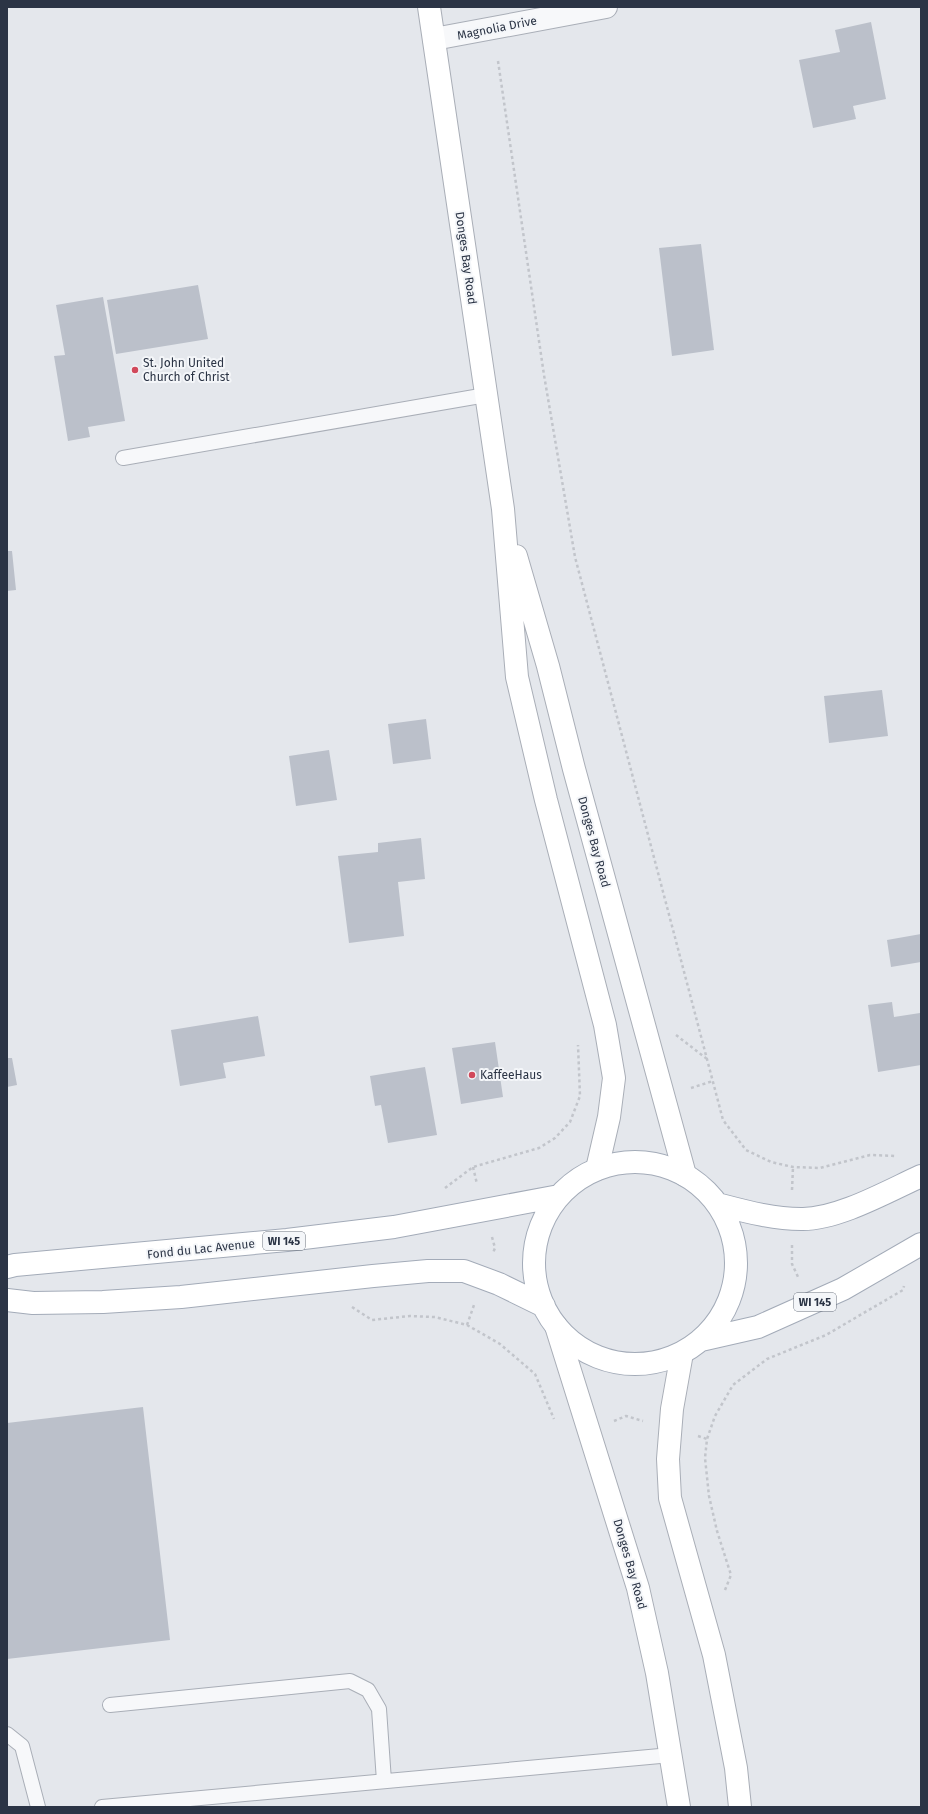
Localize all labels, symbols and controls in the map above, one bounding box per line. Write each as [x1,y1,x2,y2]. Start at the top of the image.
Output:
street label: Magnolia Drive [456,13,538,43]
street label: Donges Bay Road [453,211,479,305]
place label: St. John United Church of Christ [143,356,230,384]
marker: St. John United Church of Christ [130,365,140,375]
street label: Donges Bay Road [575,795,613,889]
place label: KaffeeHaus [480,1068,542,1082]
marker: KaffeeHaus [467,1070,477,1080]
road number: WI 145 [263,1232,305,1250]
street label: Fond du Lac Avenue [146,1236,256,1262]
road number: WI 145 [794,1293,836,1311]
street label: Donges Bay Road [610,1517,650,1611]

